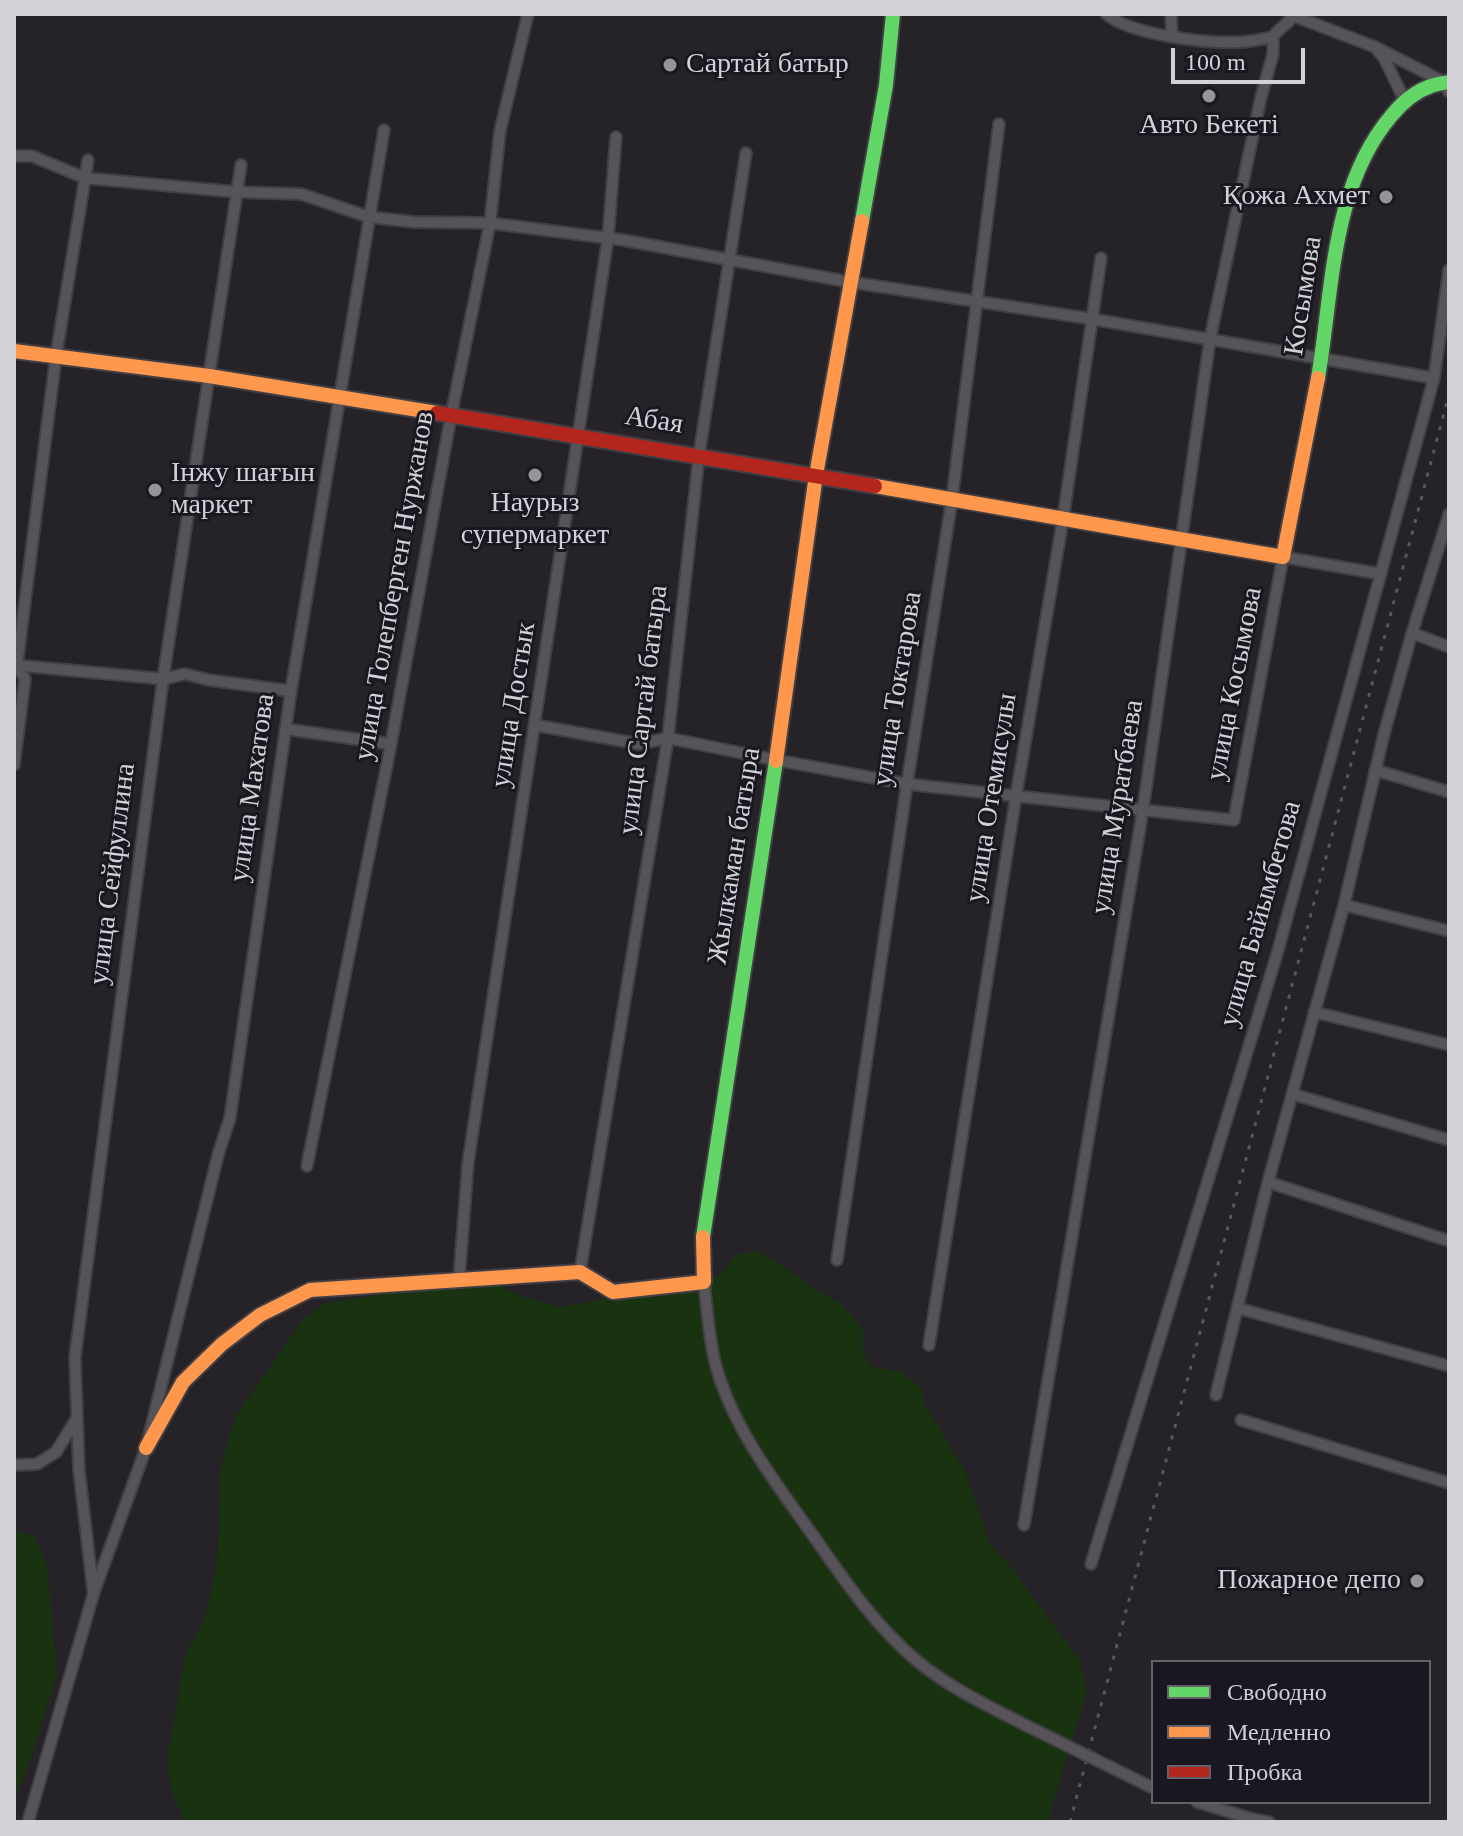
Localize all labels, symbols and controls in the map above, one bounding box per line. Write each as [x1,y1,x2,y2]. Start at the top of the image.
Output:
scale bar [1175,32,1309,82]
place label: Сартай батыр [686,48,849,82]
text: 100 m [1185,49,1246,75]
marker: Сартай батыр [661,56,679,74]
marker: Авто Бекетi [1200,87,1218,105]
place label: Авто Бекетi [1139,109,1279,143]
place label: Қожа Ахмет [1223,180,1370,214]
marker: Қожа Ахмет [1377,188,1395,206]
street label: Косымова [1278,234,1330,358]
street label: Абая [623,400,685,442]
street label: улица Толепберген Нуржанов [348,409,442,763]
place label: Інжу шағын маркет [171,457,315,523]
marker: Наурыз супермаркет [526,466,544,484]
marker: Інжу шағын маркет [146,481,164,499]
place label: Наурыз супермаркет [461,487,609,553]
street label: улица Сартай батыра [612,583,676,837]
street label: улица Косымова [1200,584,1270,784]
street label: улица Токтарова [866,589,930,789]
street label: улица Достык [484,620,544,790]
street label: улица Отемисулы [959,691,1025,905]
street label: улица Махатова [223,692,283,884]
street label: улица Муратбаева [1084,697,1152,917]
street label: Жылкаман батыра [701,745,769,967]
street label: улица Сейфуллина [83,761,143,987]
street label: улица Байымбетова [1213,797,1309,1031]
place label: Пожарное депо [1217,1564,1401,1598]
marker: Пожарное депо [1408,1572,1426,1590]
legend [1151,1660,1431,1804]
text: Свободно [1227,1679,1327,1705]
text: Медленно [1227,1719,1331,1745]
text: Пробка [1227,1759,1303,1785]

